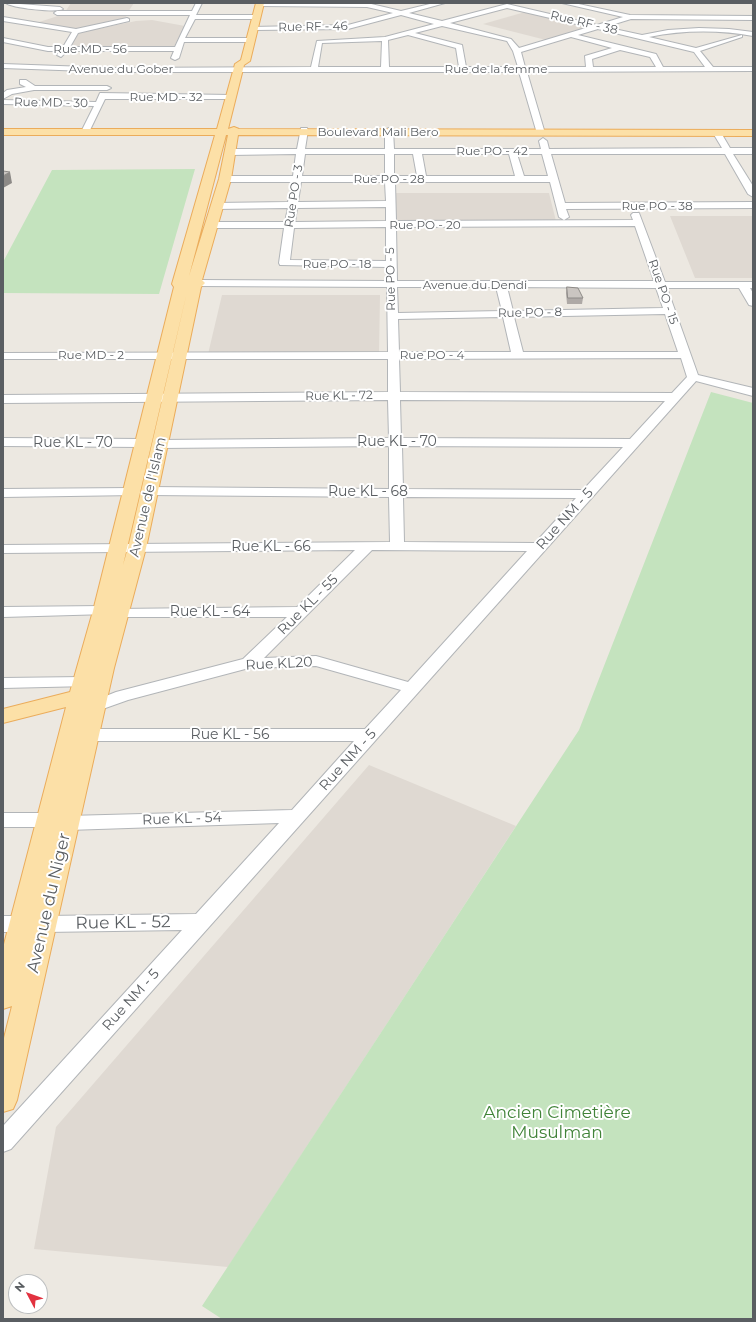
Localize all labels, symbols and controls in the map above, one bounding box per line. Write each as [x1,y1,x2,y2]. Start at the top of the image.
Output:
street label: Rue RF - 38 [549,8,619,38]
street label: Rue RF - 46 [278,19,348,35]
street label: Rue MD - 56 [53,42,127,56]
street label: Avenue du Gober [69,62,173,76]
street label: Rue de la femme [444,62,548,76]
street label: Rue MD - 32 [130,90,202,104]
street label: Rue MD - 30 [14,95,88,111]
street label: Boulevard Mali Bero [318,125,438,139]
street label: Rue PO - 42 [456,144,528,158]
street label: Rue PO - 3 [282,164,306,228]
street label: Rue PO - 28 [353,172,425,186]
street label: Rue PO - 38 [621,199,693,213]
street label: Rue PO - 20 [389,218,461,232]
street label: Rue PO - 5 [383,247,399,311]
street label: Rue PO - 18 [303,257,371,271]
street label: Rue PO - 15 [645,258,681,326]
street label: Avenue du Dendi [423,278,527,292]
street label: Rue PO - 8 [498,305,562,321]
street label: Rue MD - 2 [58,348,124,362]
street label: Rue PO - 4 [400,348,464,362]
street label: Rue KL - 72 [305,388,373,404]
street label: Rue KL - 70 [357,434,437,450]
street label: Rue KL - 70 [33,435,113,451]
street label: Avenue de l'Islam [126,435,170,559]
street label: Rue KL - 68 [328,484,408,500]
street label: Rue NM - 5 [533,485,597,553]
street label: Rue KL - 66 [231,539,311,555]
street label: Rue KL - 55 [274,571,342,639]
street label: Rue KL - 64 [170,604,250,620]
street label: Rue KL20 [245,654,313,674]
street label: Rue NM - 5 [316,726,380,794]
street label: Rue KL - 56 [191,727,269,743]
street label: Rue KL - 54 [142,809,222,829]
street label: Avenue du Niger [23,831,75,975]
street label: Rue KL - 52 [75,912,171,934]
street label: Rue NM - 5 [99,966,163,1034]
park label: Ancien Cimetière Musulman [483,1103,631,1143]
north arrow [8,1274,48,1314]
text: N [11,1279,28,1295]

